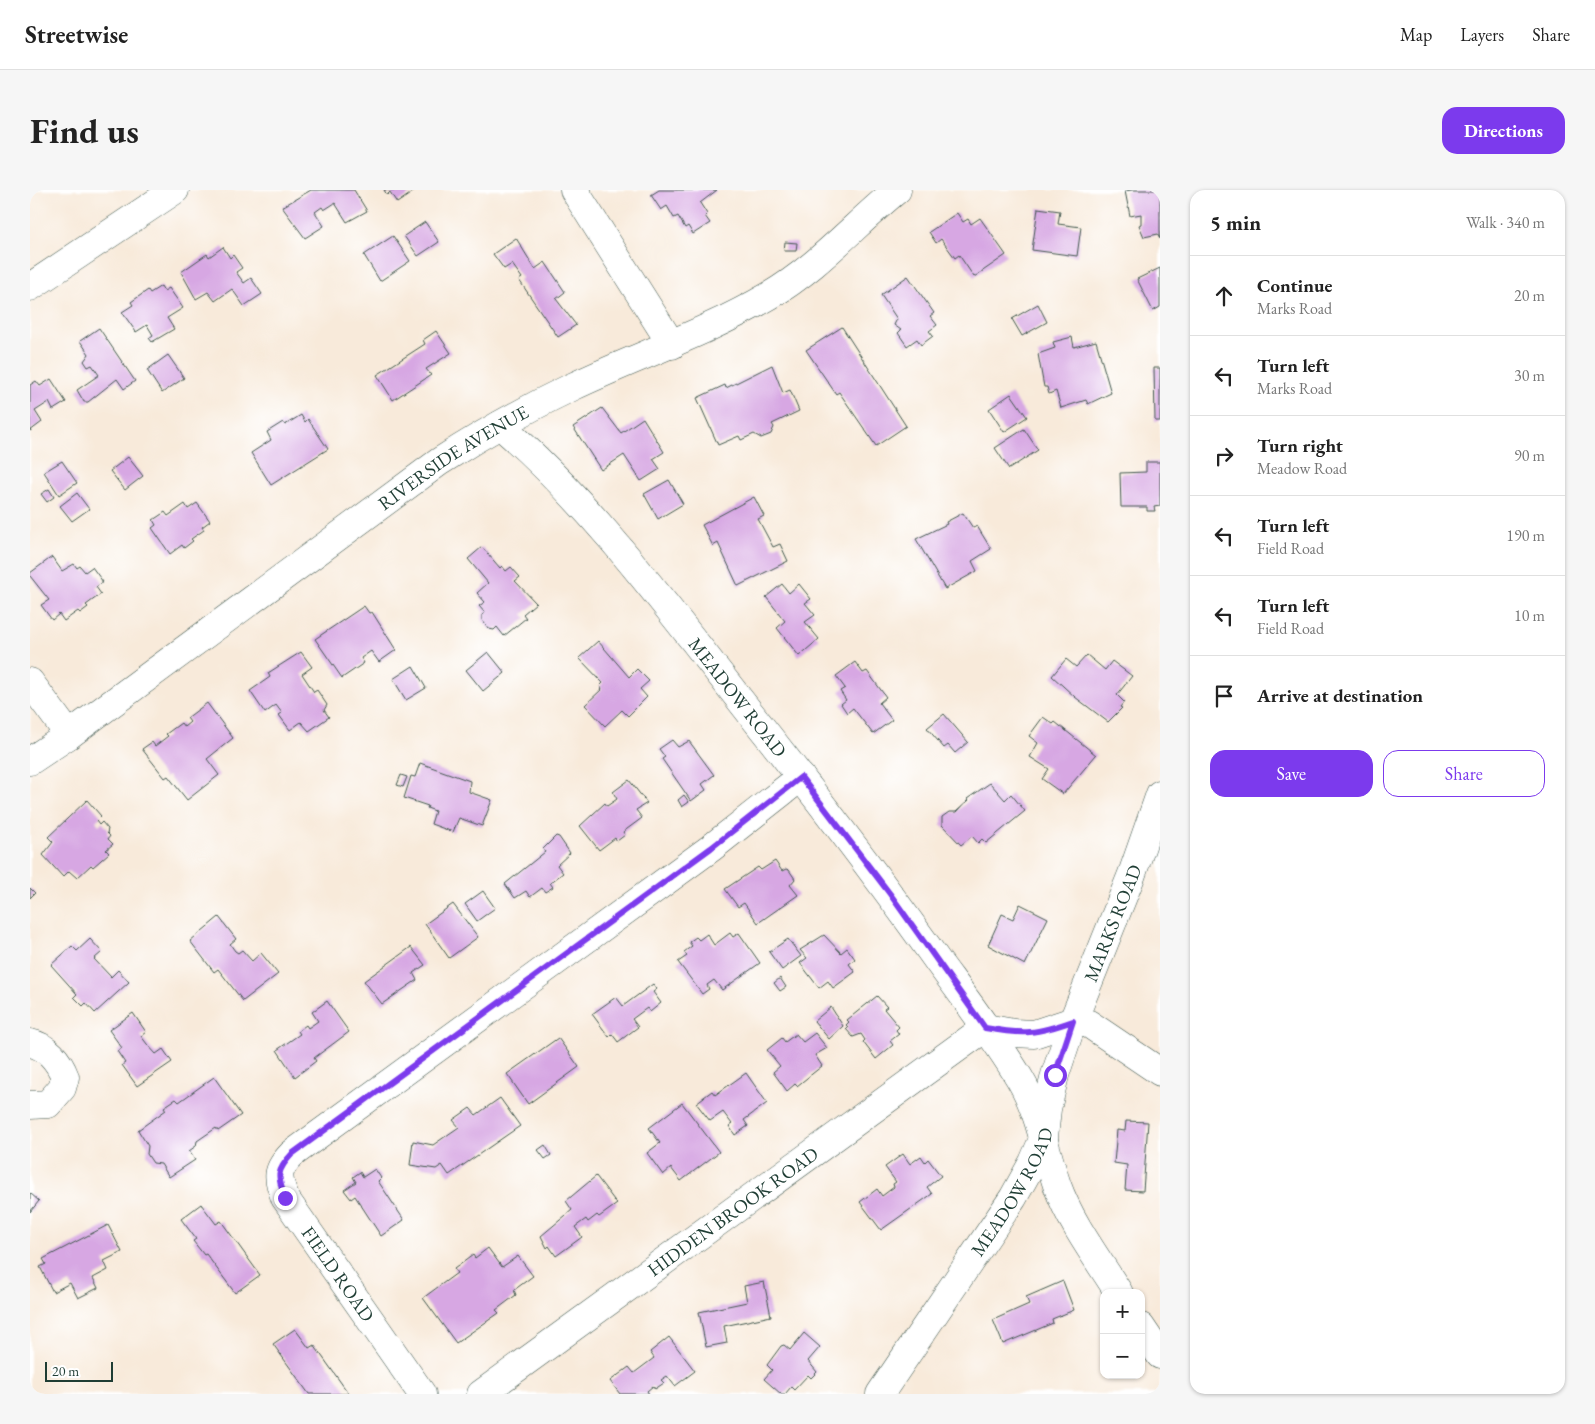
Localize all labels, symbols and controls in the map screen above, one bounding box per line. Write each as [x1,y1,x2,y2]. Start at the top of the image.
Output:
text: Streetwise [25,19,128,50]
text: Map [1400,23,1432,46]
text: Layers [1460,23,1504,46]
text: Share [1532,23,1570,46]
button: Directions [1442,107,1565,154]
text: Find us [30,108,139,153]
text: 5 min [1210,209,1261,236]
text: Walk · 340 m [1466,212,1545,233]
text: Continue [1257,273,1332,298]
icon: ahead [1210,282,1238,310]
text: 20 m [1514,285,1545,306]
text: Marks Road [1257,298,1332,319]
text: Turn left [1257,353,1329,378]
icon: left [1210,362,1238,390]
text: 30 m [1514,365,1545,386]
text: Marks Road [1257,378,1332,399]
street label: RIVERSIDE AVENUE [373,399,533,516]
text: Turn right [1257,433,1343,458]
icon: right [1210,442,1238,470]
text: 90 m [1514,445,1545,466]
text: Meadow Road [1257,458,1347,479]
text: Turn left [1257,513,1329,538]
icon: left [1210,522,1238,550]
text: 190 m [1506,525,1545,546]
text: Field Road [1257,538,1324,559]
text: Turn left [1257,593,1329,618]
icon: left [1210,602,1238,630]
text: 10 m [1514,605,1545,626]
text: Field Road [1257,618,1324,639]
street label: MEADOW ROAD [683,632,793,762]
icon: arrive [1210,682,1238,710]
text: Arrive at destination [1257,683,1423,708]
button: Save [1210,750,1373,797]
button: Share [1383,750,1545,797]
street label: MARKS ROAD [1078,861,1147,985]
route start [1044,1064,1067,1087]
street label: MEADOW ROAD [965,1126,1057,1261]
street label: HIDDEN BROOK ROAD [642,1141,823,1282]
route end [274,1187,297,1210]
street label: FIELD ROAD [296,1221,380,1327]
map controls [1100,1289,1145,1379]
button: + [1100,1289,1145,1334]
button: − [1100,1334,1145,1379]
scale bar [45,1359,112,1382]
text: 20 m [52,1362,79,1380]

